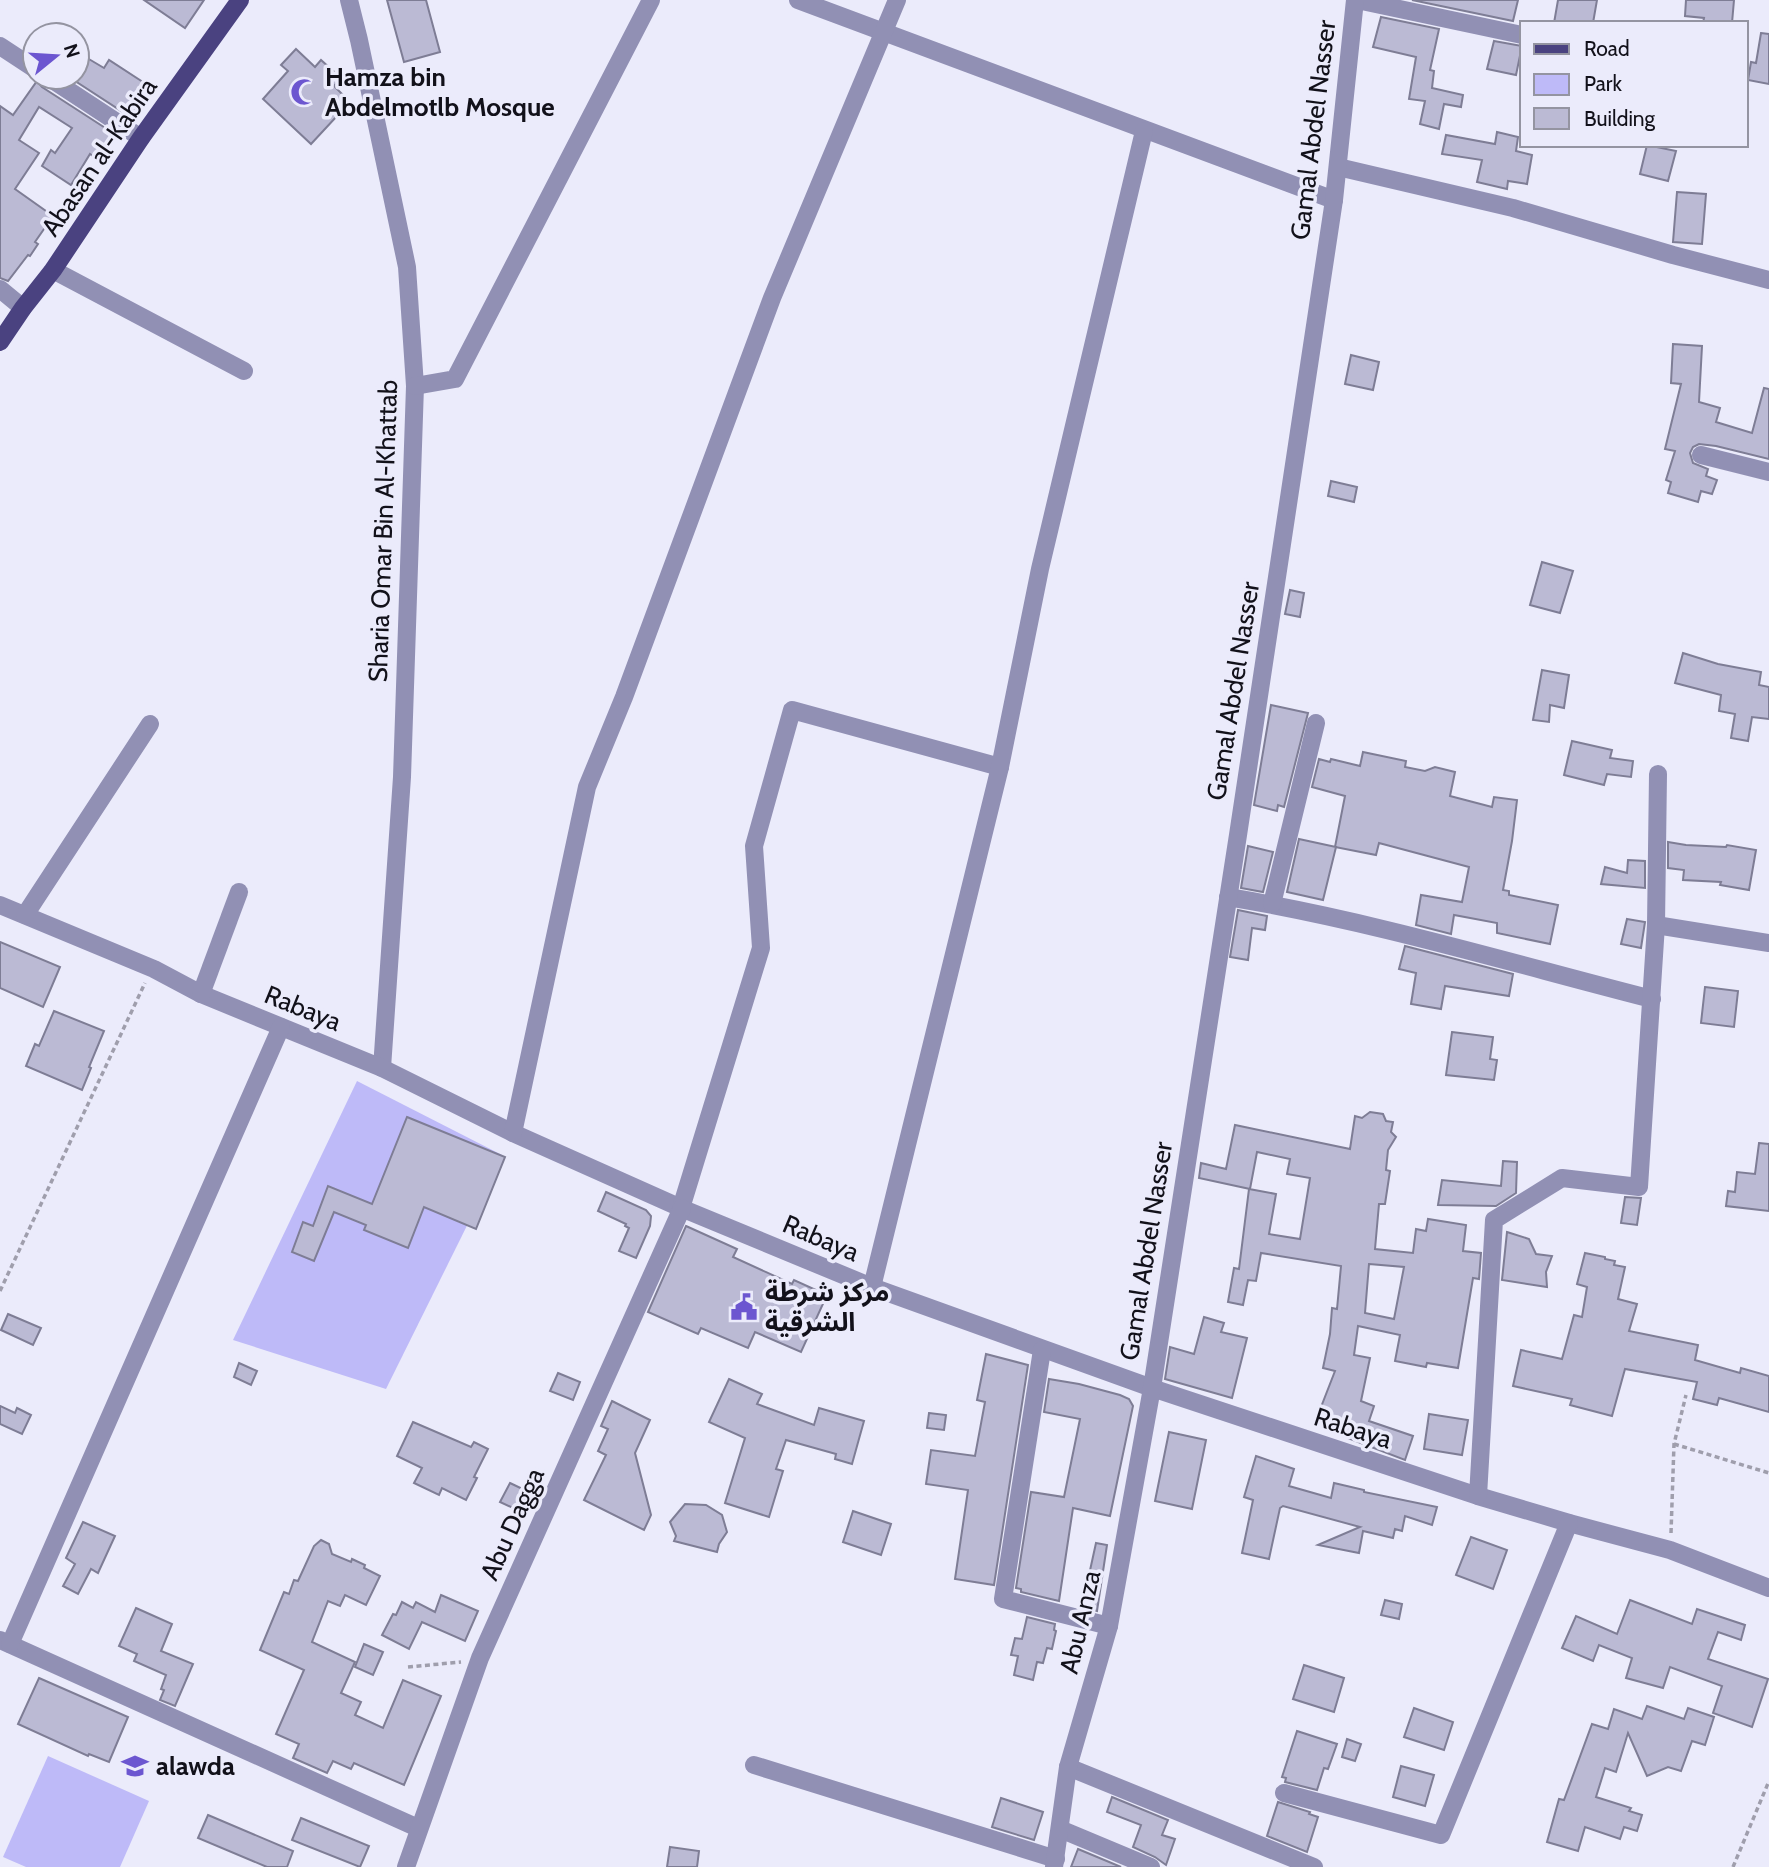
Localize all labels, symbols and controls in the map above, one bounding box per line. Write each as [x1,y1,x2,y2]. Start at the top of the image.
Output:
street label: Gamal Abdel Nasser [1284,18,1342,242]
north arrow [21,21,91,91]
legend [1520,21,1748,147]
text: Road [1584,36,1630,61]
text: N [59,41,85,61]
place label: Hamza bin Abdelmotlb Mosque [325,61,555,123]
street label: Abasan al-Kabira [34,71,164,242]
text: Park [1584,71,1622,96]
mosque icon: Hamza bin Abdelmotlb Mosque [289,77,319,107]
text: Building [1584,106,1656,131]
street label: Sharia Omar Bin Al-Khattab [362,379,404,683]
street label: Gamal Abdel Nasser [1200,579,1266,803]
street label: Rabaya [260,978,347,1038]
street label: Gamal Abdel Nasser [1113,1139,1179,1363]
street label: Rabaya [778,1208,864,1269]
place label: مركز شرطة الشرقية [765,1276,889,1338]
public building icon: مركز شرطة الشرقية [729,1292,759,1322]
street label: Rabaya [1310,1400,1396,1456]
street label: Abu Dagga [473,1462,551,1585]
street label: Abu Anza [1053,1567,1108,1677]
place label: alawda [156,1750,235,1782]
school or university icon: alawda [120,1751,150,1781]

